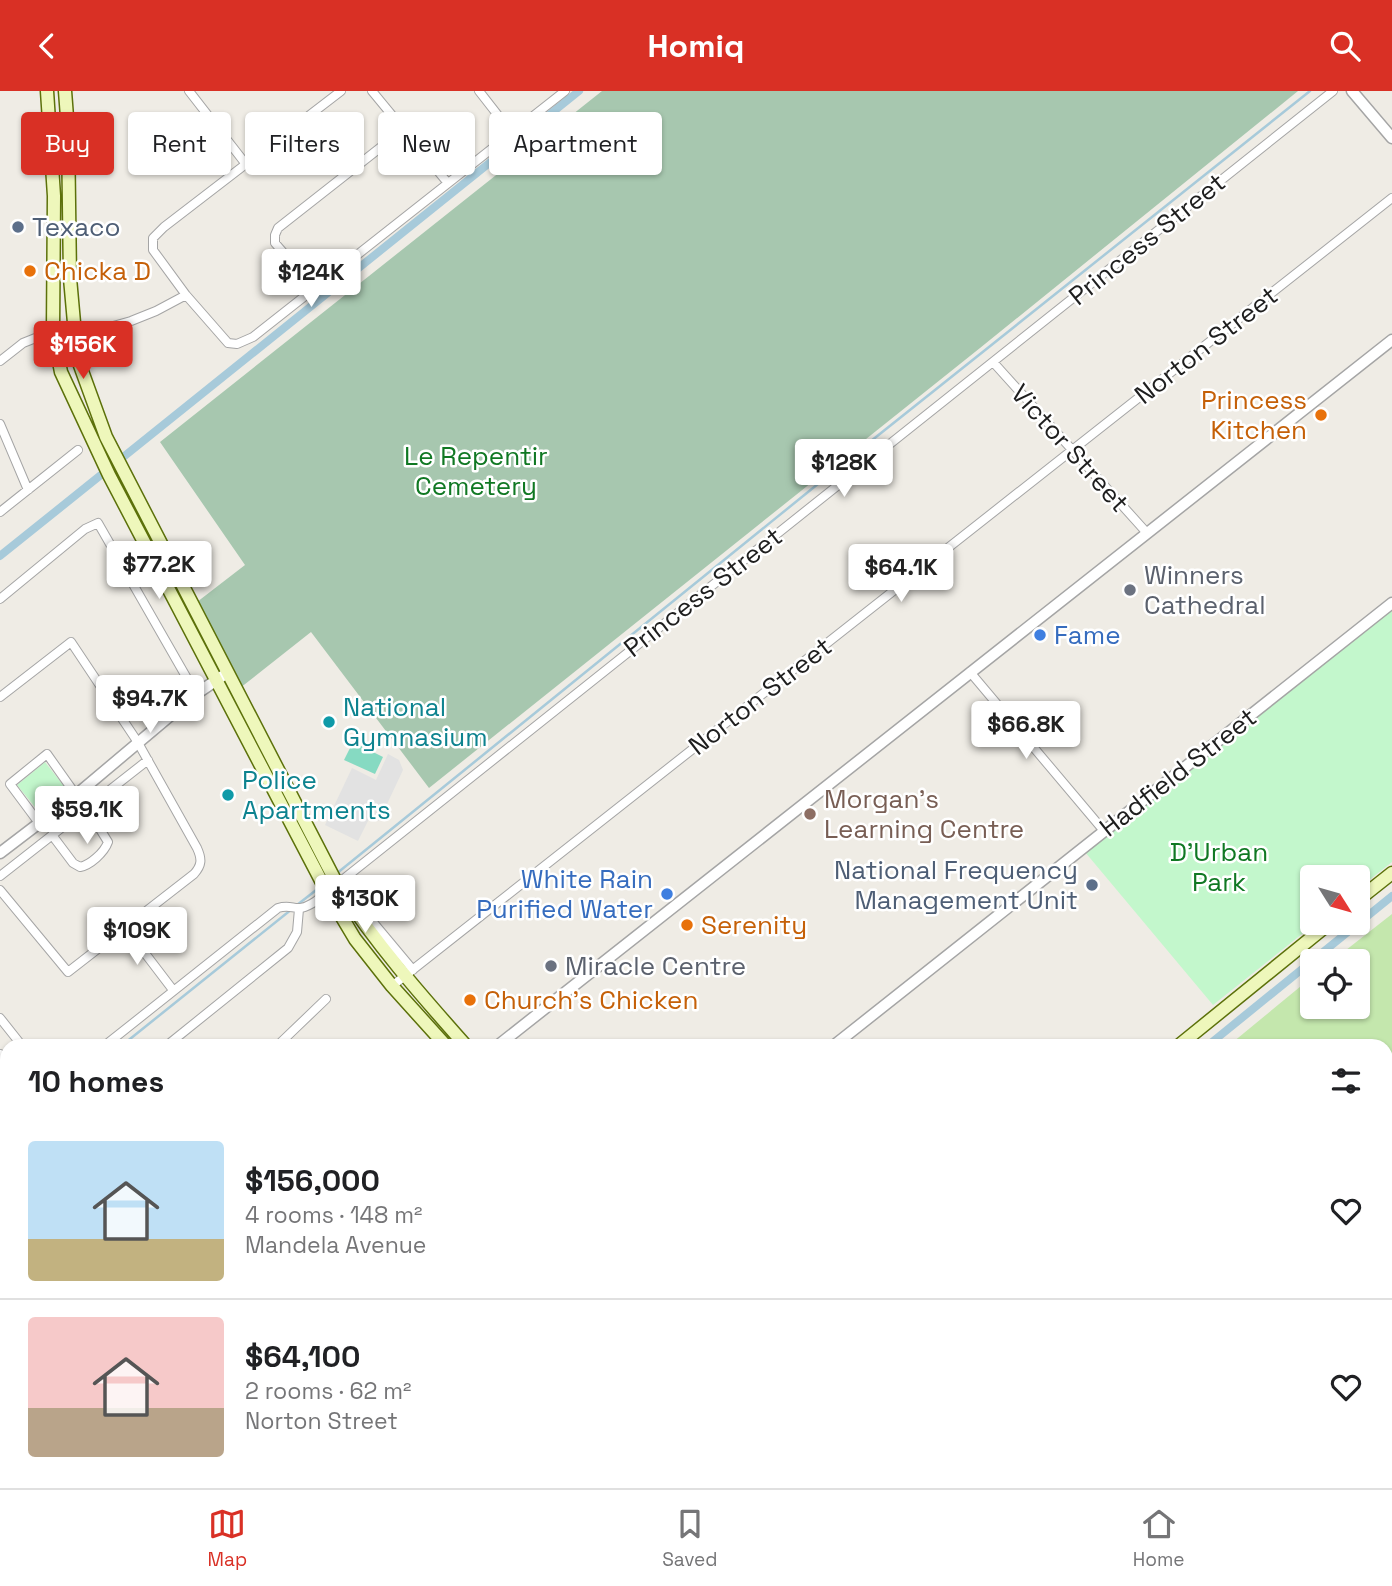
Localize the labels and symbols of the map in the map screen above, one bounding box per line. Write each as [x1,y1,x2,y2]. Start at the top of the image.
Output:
street label: Princess Street [1062,165,1232,313]
place label: Texaco [32,210,121,244]
marker: Texaco [10,219,26,235]
pin: $124K [262,249,360,309]
place label: Chicka D [44,254,151,288]
marker: Chicka D [22,263,38,279]
street label: Norton Street [1127,278,1285,412]
pin: $156K [34,321,132,381]
street label: Victor Street [1004,377,1136,519]
place label: Princess Kitchen [1201,383,1307,447]
marker: Princess Kitchen [1313,407,1329,423]
park label: Le Repentir Cemetery [404,439,548,503]
pin: $128K [795,439,893,499]
street label: Princess Street [617,519,789,665]
pin: $77.2K [102,541,216,601]
pin: $64.1K [844,545,958,604]
place label: Winners Cathedral [1144,558,1266,622]
marker: Winners Cathedral [1122,582,1138,598]
place label: Fame [1054,618,1121,652]
marker: Fame [1032,627,1048,643]
street label: Norton Street [681,629,839,763]
pin: $94.7K [93,675,207,735]
place label: National Gymnasium [343,690,488,754]
street label: Hadfield Street [1093,700,1263,844]
pin: $66.8K [969,701,1083,761]
marker: National Gymnasium [321,714,337,730]
place label: Police Apartments [242,763,391,827]
place label: Morgan’s Learning Centre [824,782,1024,846]
pin: $59.1K [30,787,144,846]
marker: Police Apartments [220,787,236,803]
marker: Morgan’s Learning Centre [802,806,818,822]
park label: D'Urban Park [1170,835,1268,899]
place label: National Frequency Management Unit [834,853,1078,917]
place label: White Rain Purified Water [476,862,653,926]
north arrow [1300,865,1370,935]
pin: $130K [316,875,414,935]
marker: National Frequency Management Unit [1084,877,1100,893]
marker: White Rain Purified Water [659,886,675,902]
pin: $109K [88,907,186,967]
place label: Serenity [701,908,807,942]
marker: Serenity [679,917,695,933]
place label: Miracle Centre [565,949,746,983]
marker: Miracle Centre [543,958,559,974]
place label: Church's Chicken [484,983,698,1017]
marker: Church's Chicken [462,992,478,1008]

